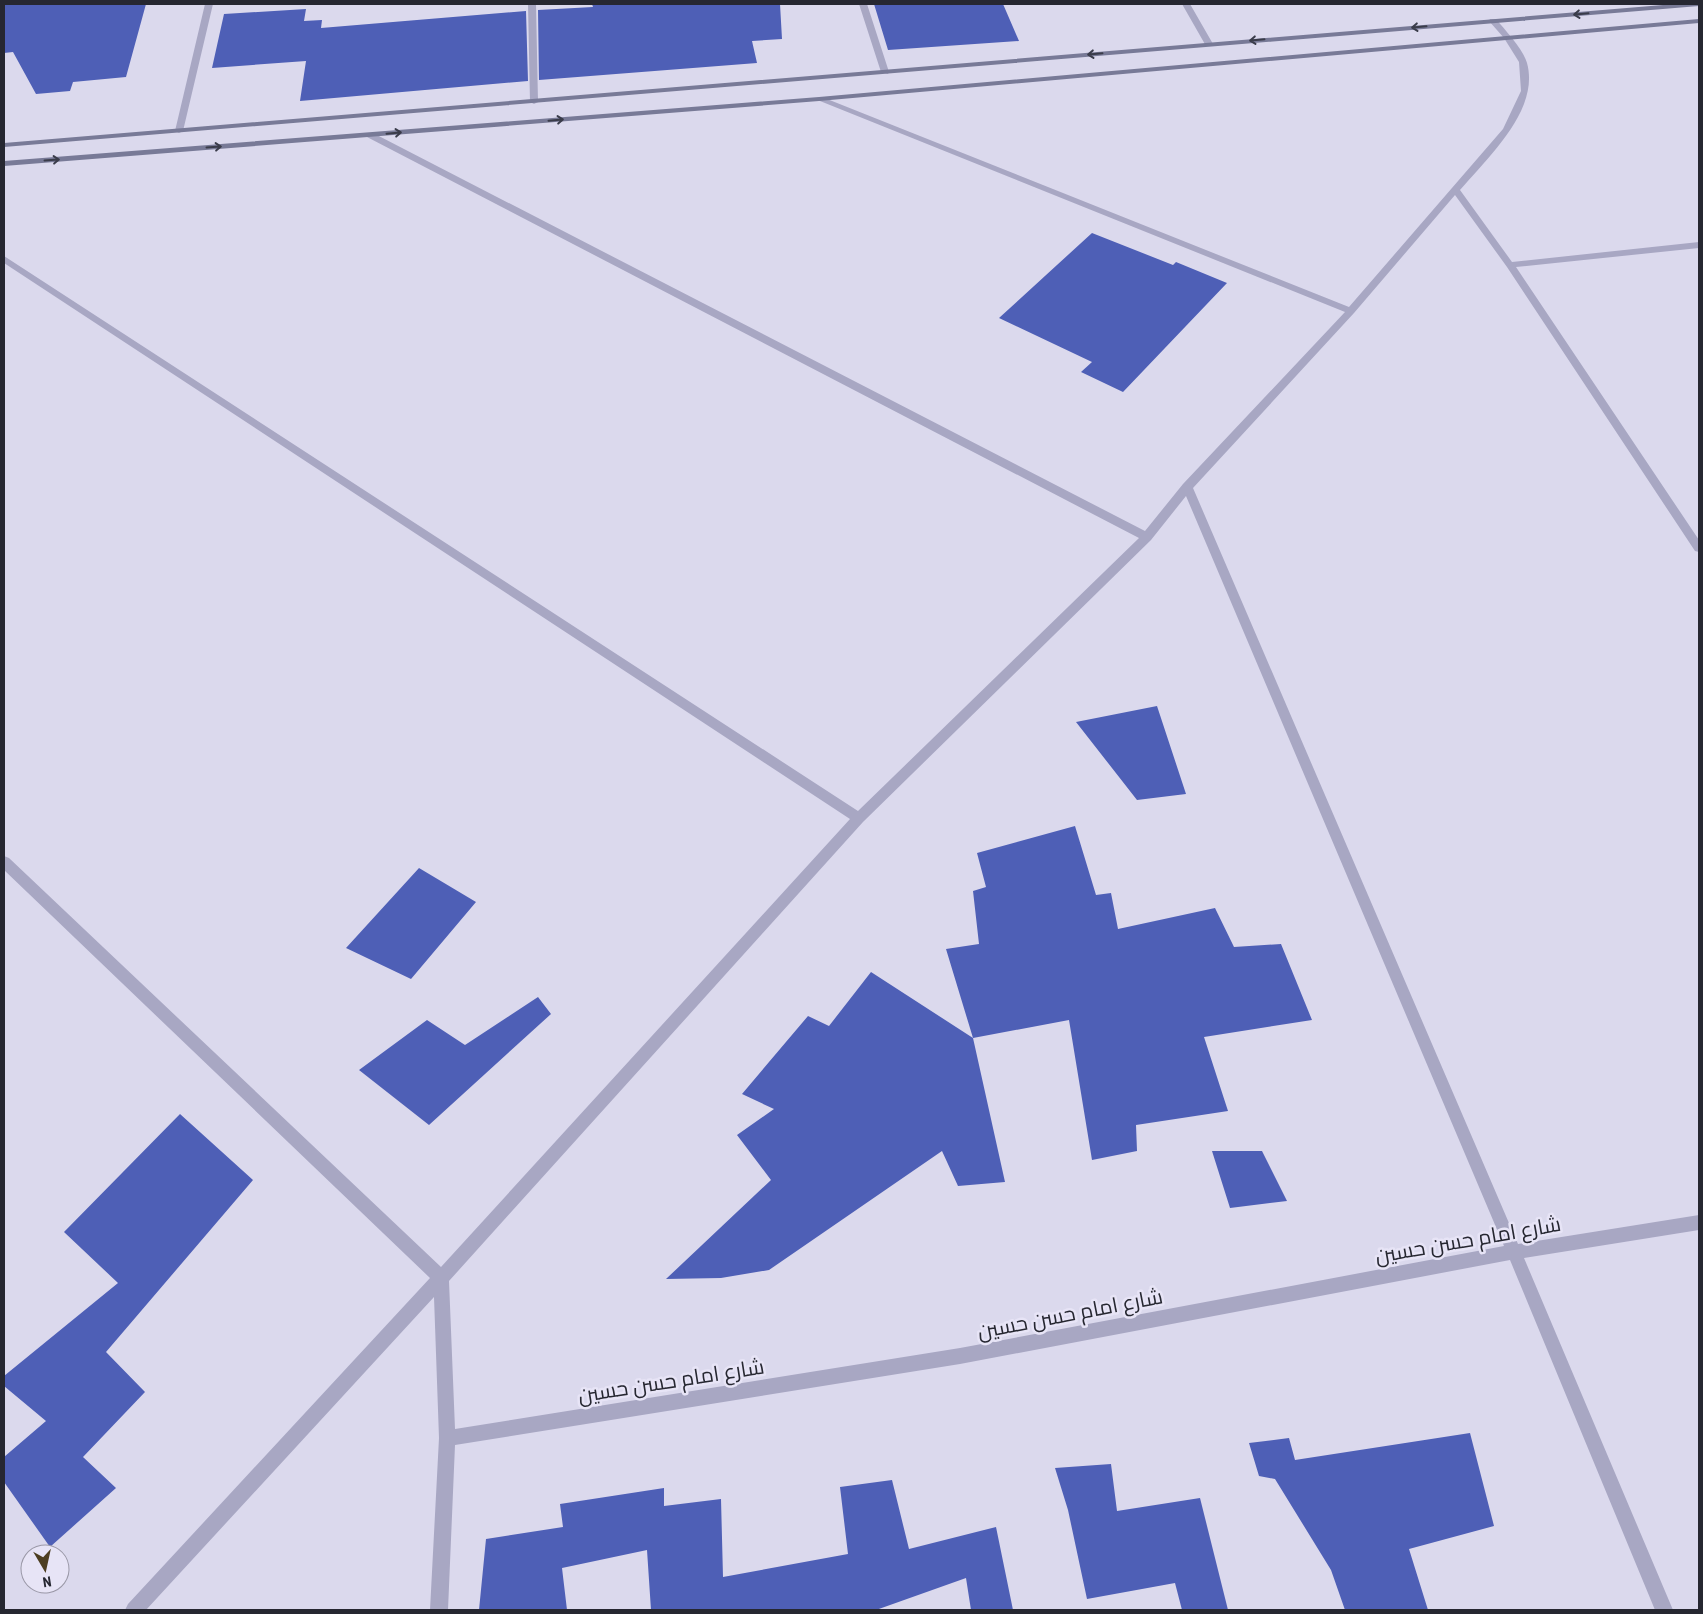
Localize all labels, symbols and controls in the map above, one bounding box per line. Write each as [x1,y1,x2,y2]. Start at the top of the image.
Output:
one-way arrow [1573,9,1589,19]
one-way arrow [1411,22,1427,32]
one-way arrow [1249,35,1265,45]
one-way arrow [1087,49,1103,58]
one-way arrow [547,115,563,124]
one-way arrow [386,128,402,138]
one-way arrow [206,143,222,152]
one-way arrow [44,155,60,165]
street label: شارع امام حسن حسين [1373,1212,1563,1270]
street label: شارع امام حسن حسين [975,1284,1165,1346]
street label: شارع امام حسن حسين [576,1354,766,1410]
north arrow [20,1544,70,1594]
text: N [42,1573,53,1590]

